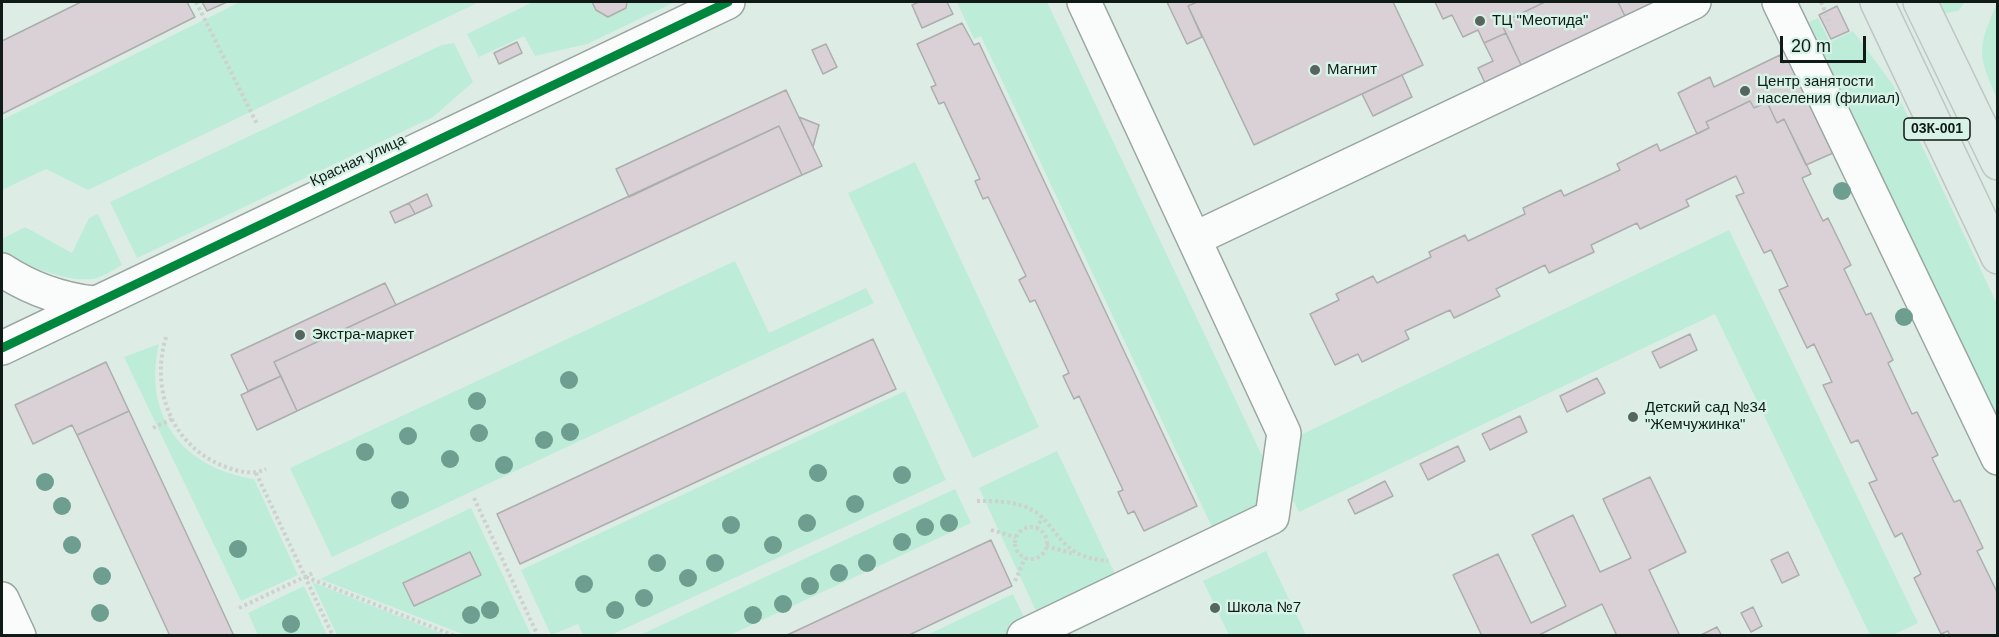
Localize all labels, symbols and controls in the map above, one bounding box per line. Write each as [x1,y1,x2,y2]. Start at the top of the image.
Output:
place label: ТЦ "Меотида" [1492,12,1588,30]
marker: ТЦ "Меотида" [1473,14,1487,28]
scale bar [1783,24,1868,62]
text: 20 m [1791,36,1831,56]
place label: Магнит [1327,61,1377,79]
marker: Магнит [1308,63,1322,77]
place label: Центр занятости населения (филиал) [1757,73,1900,108]
marker: Центр занятости населения (филиал) [1738,84,1752,98]
road number: 03К-001 [1904,118,1970,140]
street label: Красная улица [307,131,409,191]
place label: Экстра-маркет [312,326,414,344]
marker: Экстра-маркет [293,328,307,342]
place label: Детский сад №34 "Жемчужинка" [1645,399,1766,434]
marker: Детский сад №34 "Жемчужинка" [1626,410,1640,424]
place label: Школа №7 [1227,599,1301,617]
marker: Школа №7 [1208,601,1222,615]

